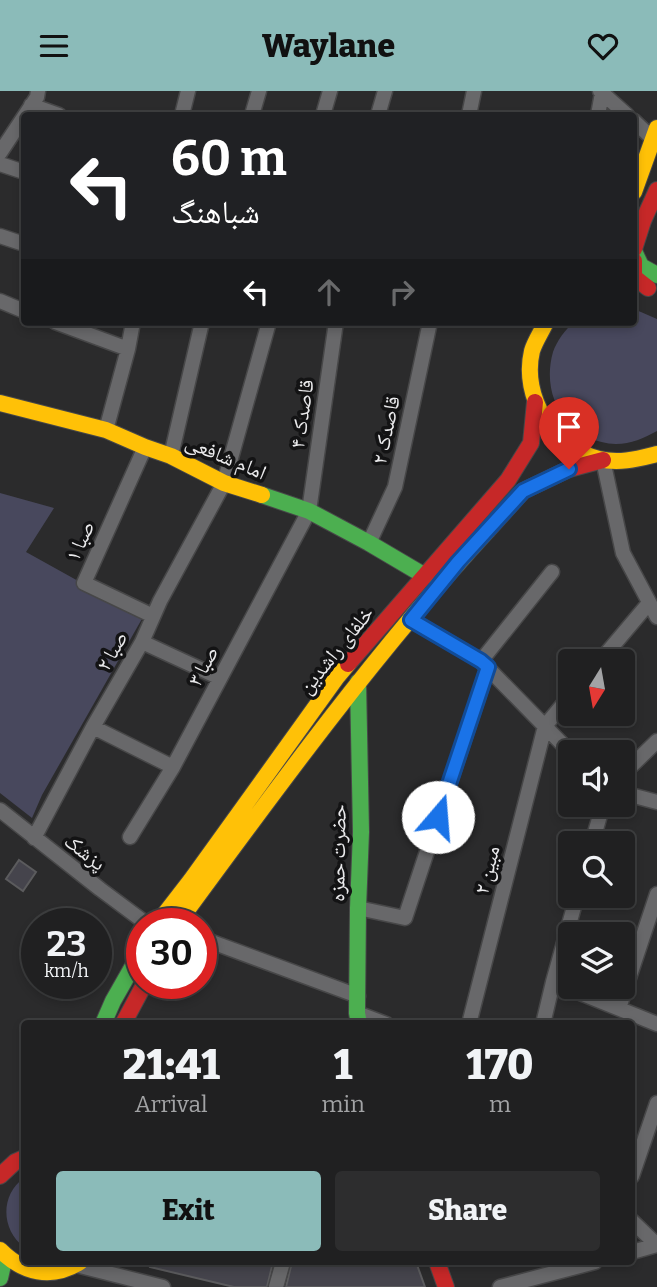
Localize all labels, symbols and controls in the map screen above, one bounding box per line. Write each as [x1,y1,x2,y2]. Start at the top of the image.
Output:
icon: menu [35,27,73,65]
text: Waylane [262,27,395,65]
icon: heart [584,27,622,65]
text: 60 m [171,129,287,188]
icon: left [56,140,147,231]
text: شباهنگ [171,193,260,231]
icon: left [237,273,275,311]
icon: ahead [310,273,348,311]
icon: right [383,273,421,311]
street label: قاصدک ۴ [284,378,320,450]
street label: قاصدک ۲ [366,393,406,467]
pin [539,397,599,469]
icon: arrive [550,408,588,446]
street label: امام شافعی [181,428,270,487]
street label: صبا ۱ [60,517,100,565]
street label: خلفای راشدین [293,601,379,699]
street label: صبا ۲ [91,627,133,675]
street label: صبا ۳ [182,642,224,690]
north arrow [558,649,635,726]
map controls [558,649,635,999]
button: sound [558,740,635,817]
position arrow [401,780,475,854]
street label: حضرت حمزه [324,804,352,902]
street label: پزشک [59,828,111,876]
button: search [558,831,635,908]
street label: مبین ۲ [468,843,506,897]
speed limit sign: 30 [126,908,217,999]
button: layers [558,922,635,999]
text: 23 [47,923,86,965]
text: km/h [44,960,89,982]
text: 21:41 [122,1040,220,1090]
text: 1 [334,1040,352,1090]
text: 170 [466,1040,534,1090]
text: Arrival [135,1090,208,1118]
text: min [321,1090,365,1118]
text: m [489,1090,511,1118]
button: Exit [56,1171,321,1251]
button: Share [335,1171,600,1251]

